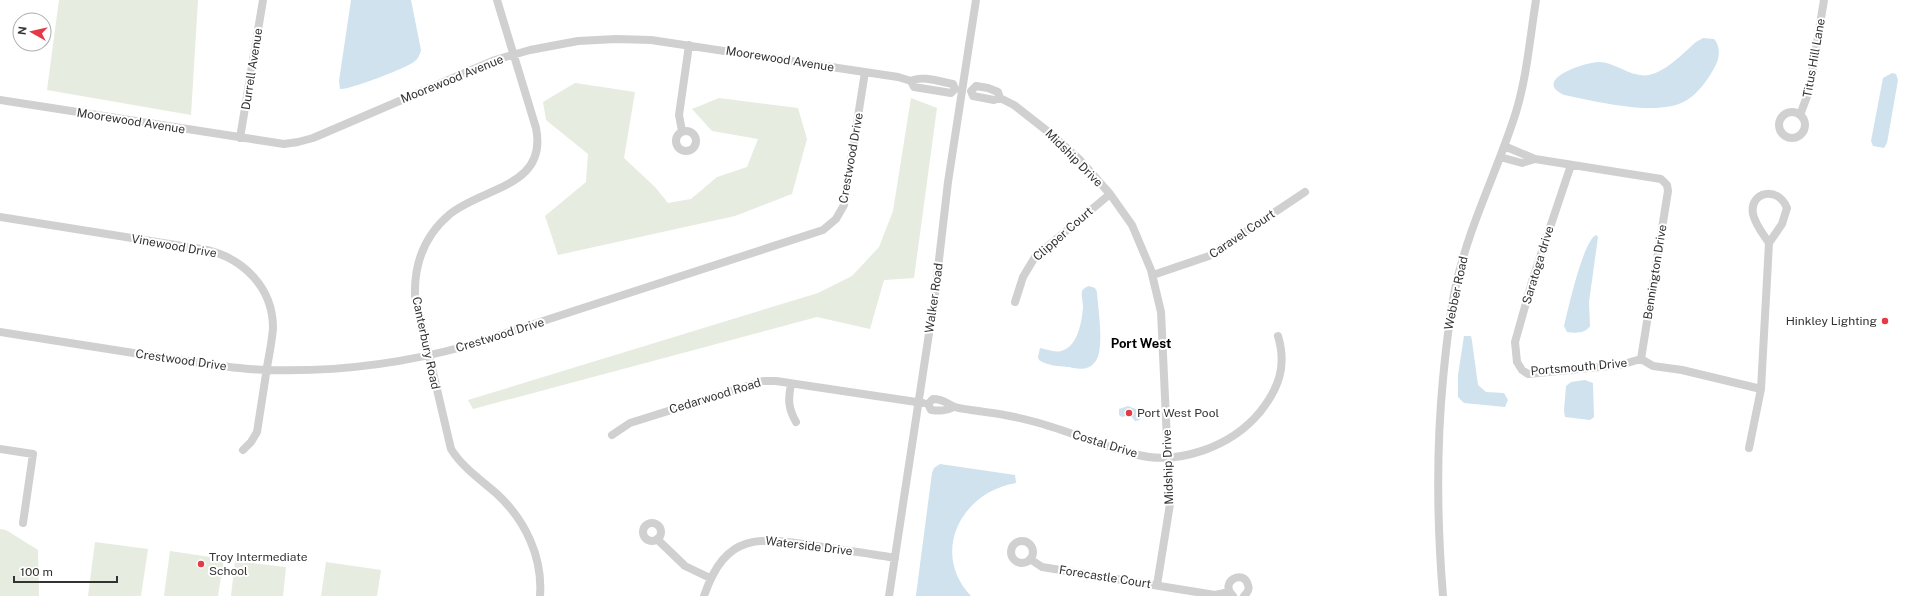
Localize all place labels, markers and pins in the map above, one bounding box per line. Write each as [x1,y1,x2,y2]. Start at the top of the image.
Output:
place label: Hinkley Lighting [1786,314,1877,328]
marker: Hinkley Lighting [1880,316,1890,326]
place label: Port West Pool [1137,406,1219,420]
marker: Port West Pool [1124,408,1134,418]
place label: Troy Intermediate School [209,550,308,578]
marker: Troy Intermediate School [196,559,206,569]

